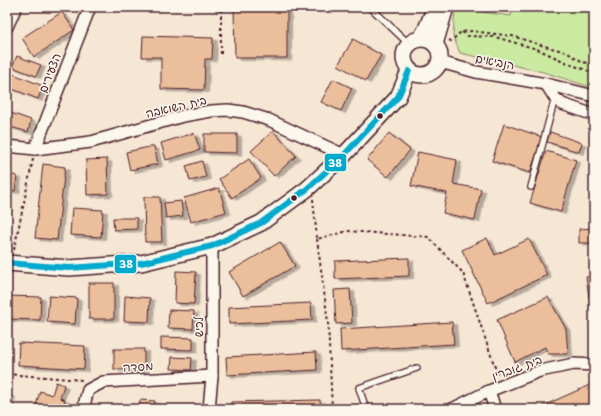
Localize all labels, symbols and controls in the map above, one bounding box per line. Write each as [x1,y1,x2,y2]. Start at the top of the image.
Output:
street label: הנביאים [474,48,516,74]
street label: הצעירים [33,50,65,95]
street label: בית השואבה [144,90,208,122]
unlabelled marker [375,111,385,121]
line badge: 38 [324,153,347,172]
text: 38 [328,154,342,171]
unlabelled marker [289,193,299,203]
line badge: 38 [114,254,137,274]
text: 38 [119,255,133,272]
street label: לכיש [189,316,207,337]
street label: בית גוברין [489,350,544,384]
street label: מסדה [122,356,154,376]

